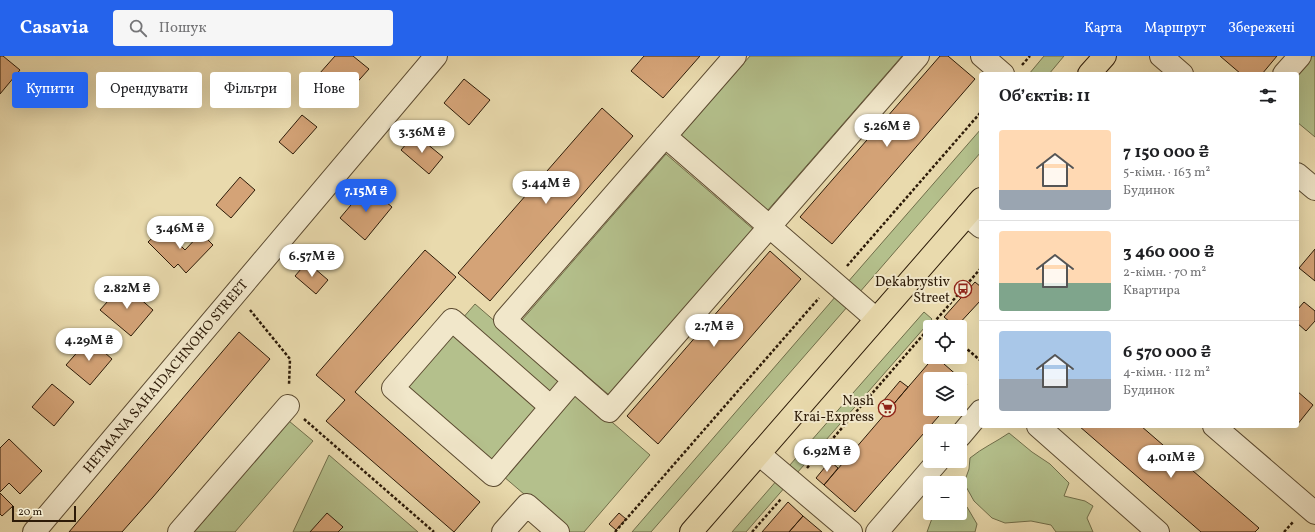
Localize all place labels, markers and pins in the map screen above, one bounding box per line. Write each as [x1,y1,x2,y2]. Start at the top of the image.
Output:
pin: 5.26M ₴ [850,114,924,148]
pin: 3.36M ₴ [385,120,459,154]
pin: 5.44M ₴ [509,171,583,205]
pin: 7.15M ₴ [329,179,403,213]
pin: 3.46M ₴ [143,216,217,250]
pin: 6.57M ₴ [275,244,349,278]
place label: Dekabrystiv Street [875,273,951,308]
pin: 2.82M ₴ [90,276,164,310]
bus stop icon: Dekabrystiv Street [953,279,973,299]
pin: 2.7M ₴ [681,314,747,348]
pin: 4.29M ₴ [52,328,126,362]
place label: Nash Krai-Express [794,392,874,427]
supermarket icon: Nash Krai-Express [877,398,897,418]
pin: 6.92M ₴ [790,439,864,473]
pin: 4.01M ₴ [1134,445,1208,479]

